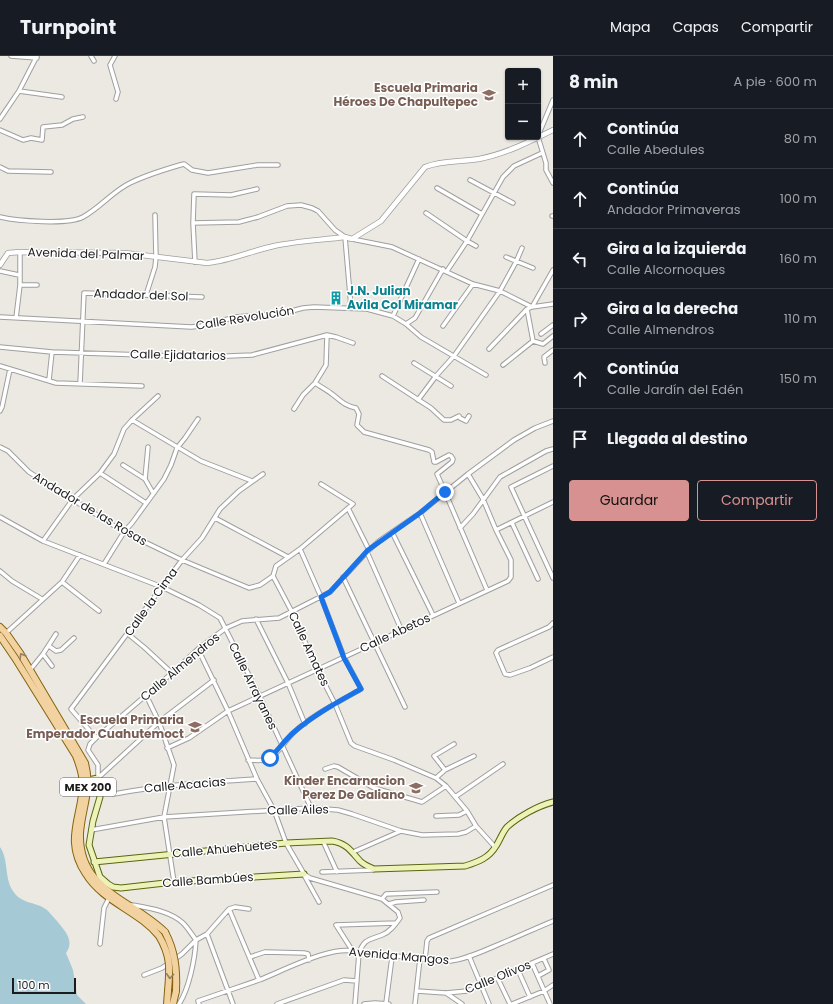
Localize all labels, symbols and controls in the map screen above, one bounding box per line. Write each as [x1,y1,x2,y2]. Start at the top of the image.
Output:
text: Turnpoint [20,14,116,41]
text: Mapa [610,17,650,37]
text: Capas [672,17,719,37]
text: Compartir [741,17,813,37]
map controls [505,68,541,140]
button: + [505,68,541,104]
text: 8 min [569,70,618,94]
text: A pie · 600 m [734,72,817,91]
place label: Escuela Primaria Héroes De Chapultepec [334,79,478,110]
school or university icon: Escuela Primaria Héroes De Chapultepec [481,87,497,103]
button: − [505,104,541,140]
text: Continúa [607,118,679,139]
icon: ahead [569,128,591,150]
text: 80 m [784,129,817,148]
text: Calle Abedules [607,140,705,159]
text: Continúa [607,178,679,199]
icon: ahead [569,188,591,210]
text: 100 m [780,189,817,208]
text: Andador Primaveras [607,200,741,219]
text: Gira a la izquierda [607,238,746,259]
street label: Avenida del Palmar [27,243,145,264]
icon: left [569,248,591,270]
text: 160 m [780,249,817,268]
text: Calle Alcornoques [607,260,725,279]
place label: J.N. Julian Avila Col Miramar [347,282,458,313]
street label: Andador del Sol [93,284,189,305]
building icon: J.N. Julian Avila Col Miramar [328,290,344,306]
text: Gira a la derecha [607,298,738,319]
street label: Calle Revolución [195,301,295,334]
icon: right [569,308,591,330]
text: 110 m [784,309,817,328]
text: Calle Almendros [607,320,714,339]
street label: Calle Ejidatarios [130,345,226,364]
text: Continúa [607,358,679,379]
icon: ahead [569,368,591,390]
text: 150 m [780,369,817,388]
text: Calle Jardín del Edén [607,380,743,399]
icon: arrive [569,428,591,450]
text: Llegada al destino [607,428,748,449]
street label: Andador de las Rosas [30,468,151,549]
button: Guardar [569,480,689,521]
button: Compartir [697,480,817,521]
route end [436,483,454,501]
street label: Calle la Cima [120,564,181,639]
street label: Calle Amates [285,609,334,689]
street label: Calle Abetos [357,609,433,656]
street label: Calle Almendros [136,628,223,705]
street label: Calle Arrayanes [225,639,282,732]
one-way arrow [19,653,26,660]
place label: Escuela Primaria Emperador Cuahutemoct [26,711,184,742]
school or university icon: Escuela Primaria Emperador Cuahutemoct [187,719,203,735]
route start [261,749,279,767]
street label: Calle Acacias [143,772,227,797]
place label: Kinder Encarnacion Perez De Galiano [284,772,405,803]
road number: MEX 200 [60,778,116,796]
school or university icon: Kinder Encarnacion Perez De Galiano [408,780,424,796]
street label: Calle Ailes [267,800,329,819]
street label: Calle Ahuehuetes [172,835,278,862]
street label: Calle Bambúes [162,868,254,891]
street label: Avenida Mangos [348,943,450,968]
street label: Calle Olivos [462,956,533,998]
one-way arrow [165,973,174,979]
scale bar [12,976,76,995]
text: 100 m [18,977,50,993]

